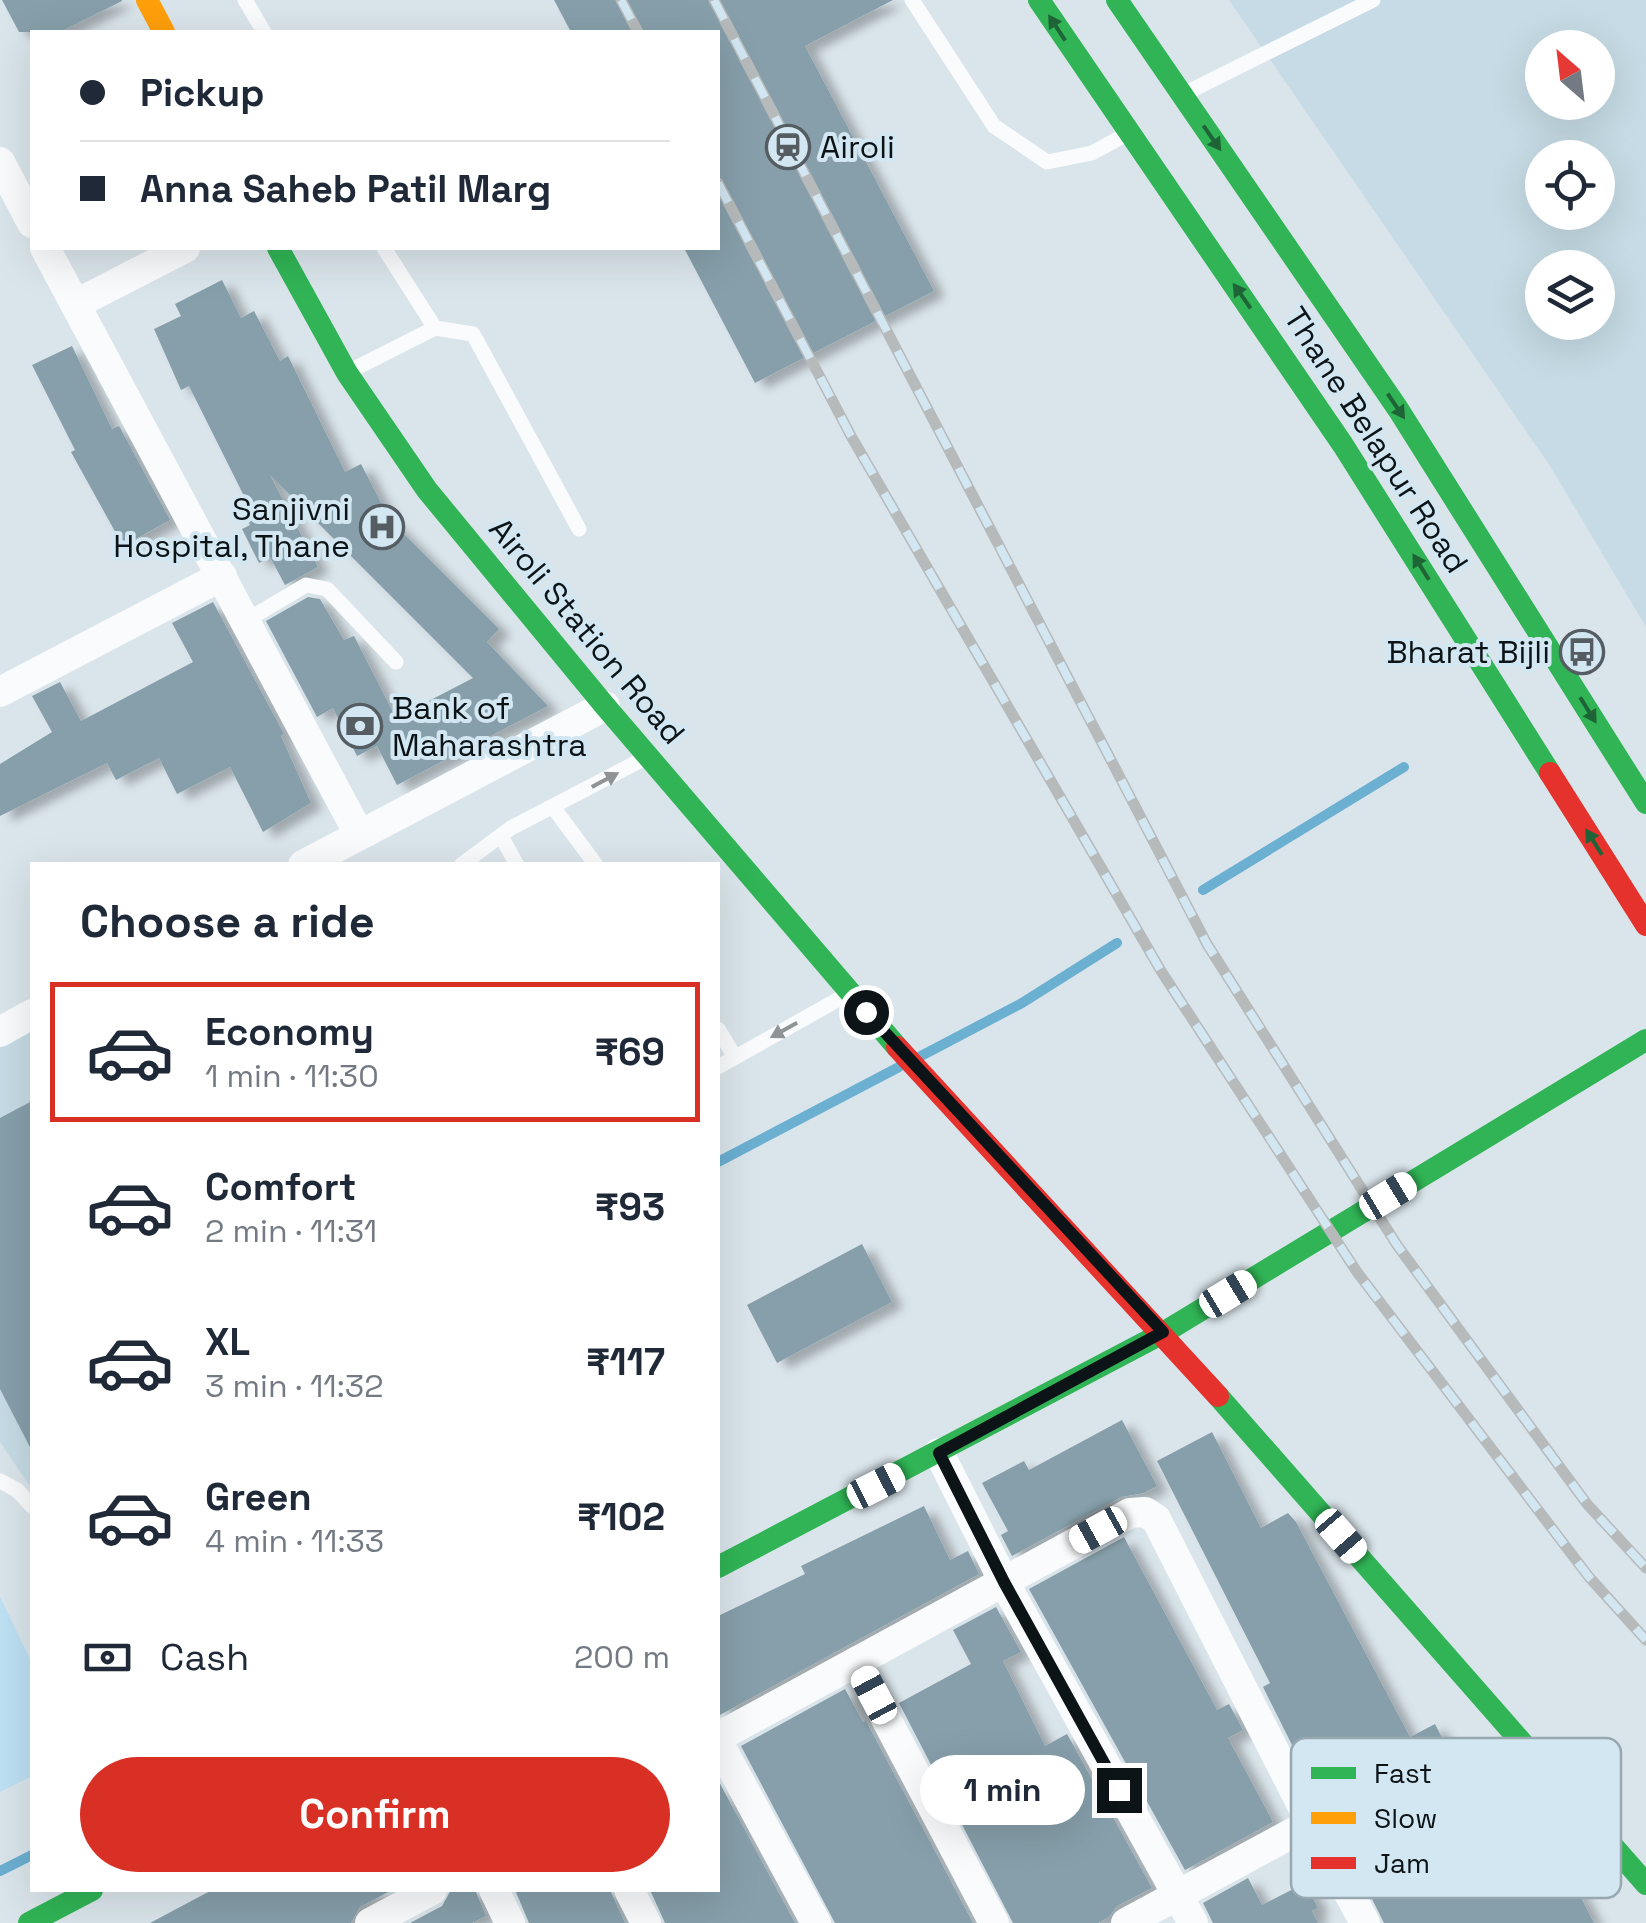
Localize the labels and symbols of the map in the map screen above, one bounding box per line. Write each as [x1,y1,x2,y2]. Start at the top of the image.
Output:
one-way arrow [1049,15,1067,42]
north arrow [1525,30,1615,120]
station icon: Airoli [765,124,811,170]
one-way arrow [1202,124,1221,151]
place label: Airoli [820,127,895,167]
one-way arrow [1233,282,1252,309]
street label: Thane Belapur Road [1275,300,1477,580]
one-way arrow [1386,392,1404,419]
place label: Sanjivni Hospital, Thane [113,489,350,566]
hospital icon: Sanjivni Hospital, Thane [359,504,405,550]
street label: Airoli Station Road [481,510,693,752]
one-way arrow [1413,553,1430,581]
bus stop icon: Bharat Bijli [1559,629,1605,675]
place label: Bharat Bijli [1386,632,1550,672]
place label: Bank of Maharashtra [392,688,587,765]
one-way arrow [1579,696,1596,724]
bank icon: Bank of Maharashtra [337,703,383,749]
one-way arrow [590,772,619,789]
one-way arrow [1585,829,1603,856]
route start [844,990,889,1035]
one-way arrow [769,1021,798,1038]
car [1355,1168,1421,1224]
car [1195,1266,1261,1322]
car [842,1459,910,1513]
car [1064,1502,1132,1558]
car [1310,1504,1372,1568]
car [847,1661,901,1729]
legend [1291,1738,1621,1898]
callout: 1 min [919,1755,1084,1825]
text: Fast [1374,1755,1432,1791]
route end [1097,1768,1142,1813]
text: Slow [1374,1800,1437,1836]
text: Jam [1374,1845,1430,1881]

